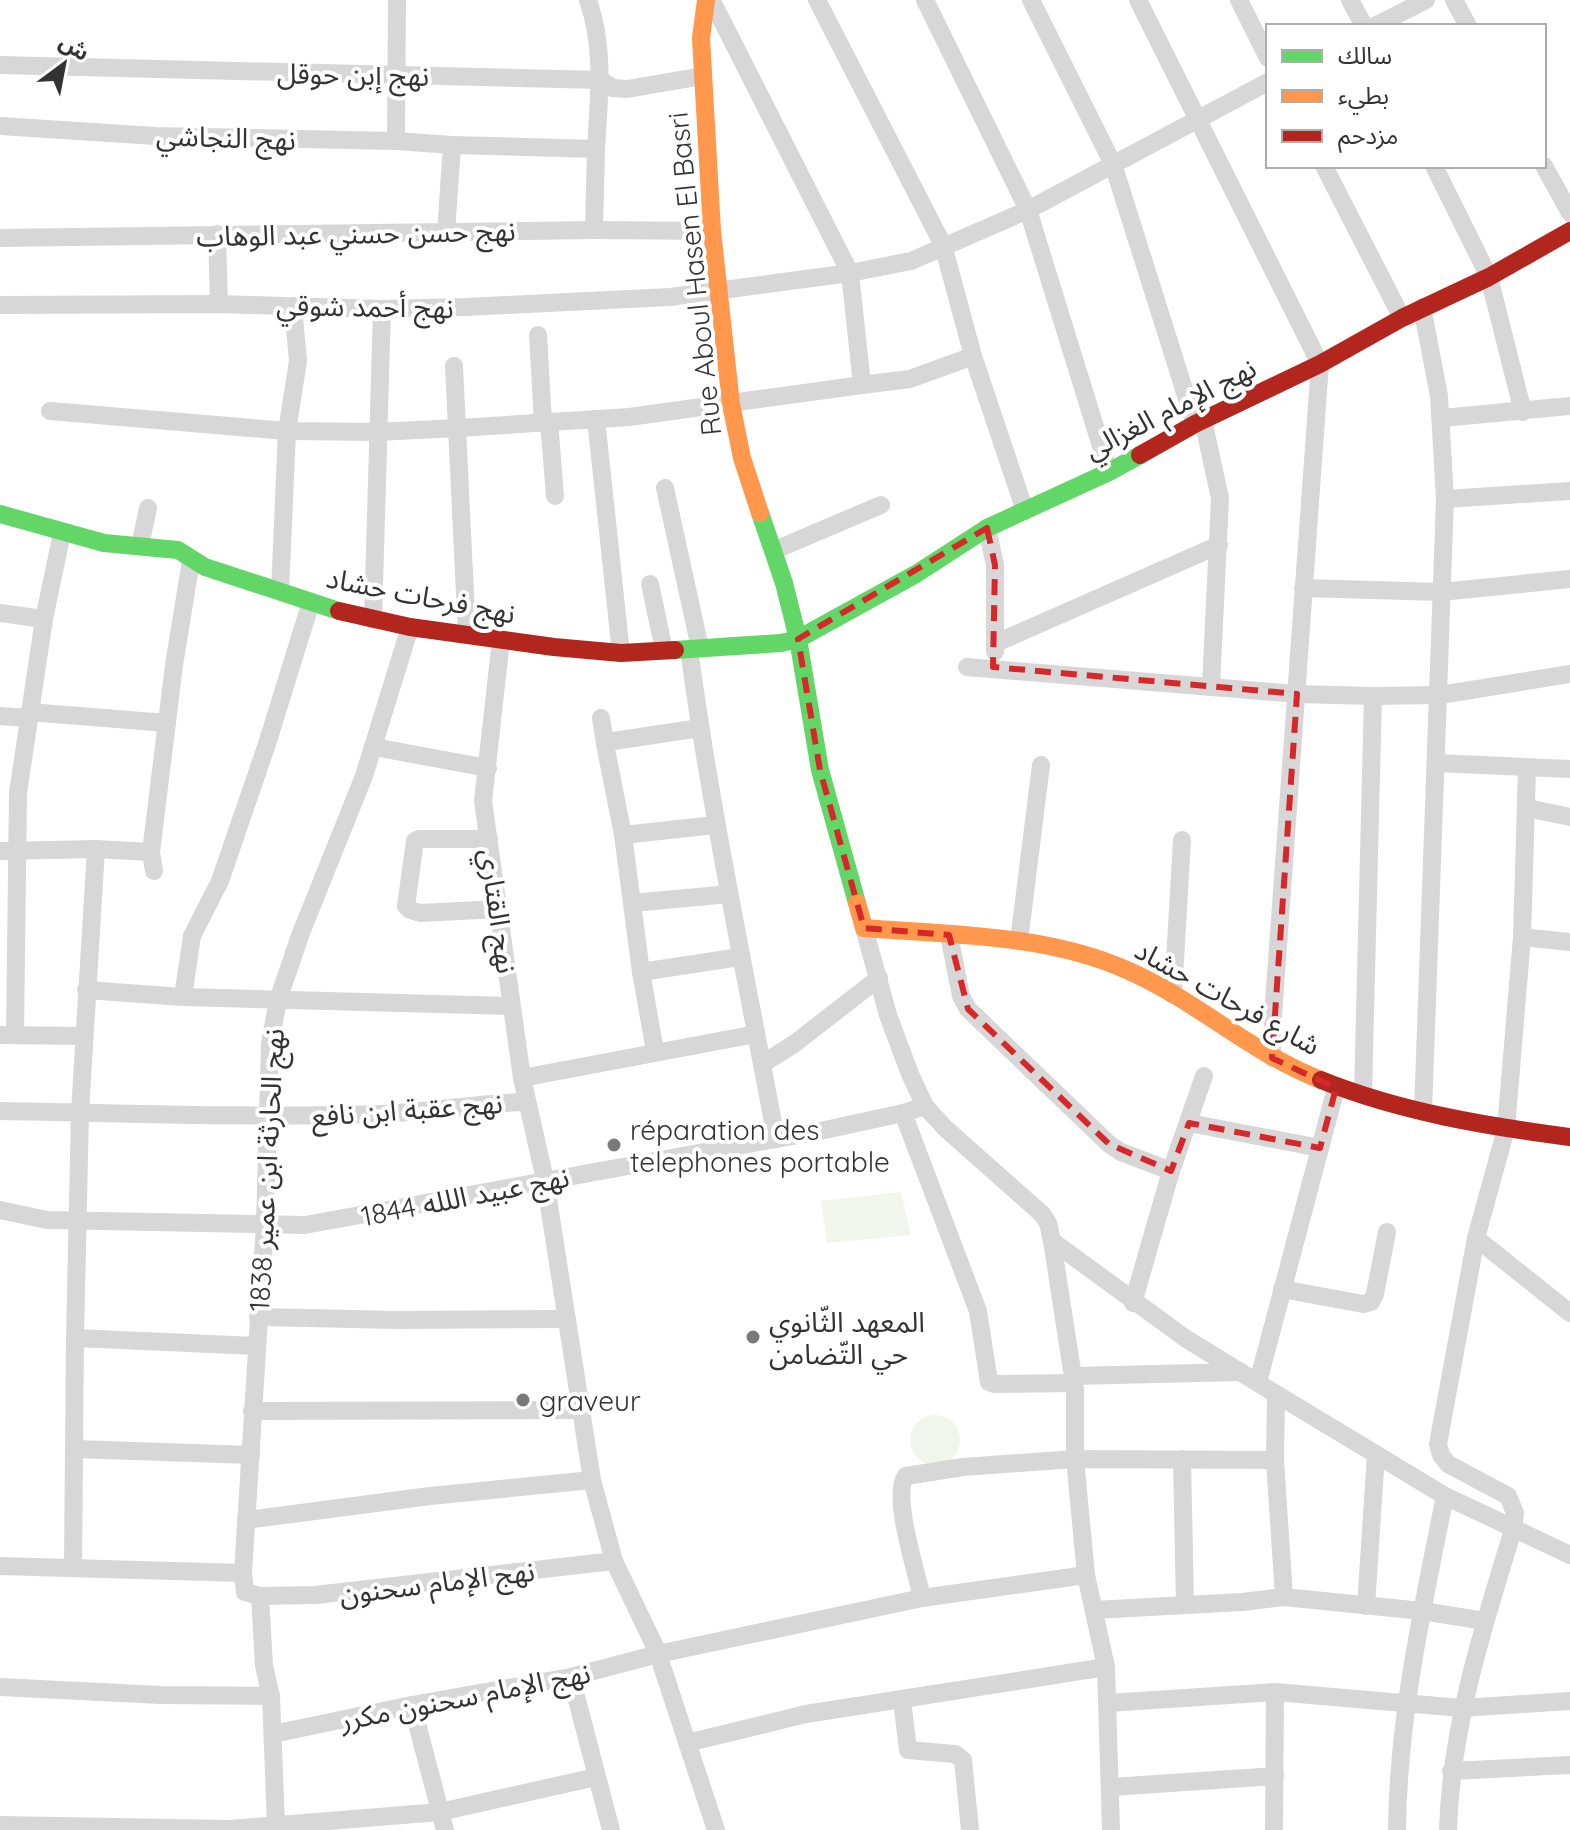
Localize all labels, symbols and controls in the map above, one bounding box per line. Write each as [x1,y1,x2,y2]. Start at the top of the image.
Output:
north arrow [24,24,104,104]
legend [1266,24,1546,168]
text: ش [54,27,95,67]
text: سالك [1338,40,1392,70]
street label: نهج إبن حوقل [276,55,429,97]
text: بطيء [1338,80,1389,115]
street label: Rue Aboul Hasen El Basri [660,111,728,437]
street label: نهج النجاشي [155,117,296,161]
text: مزدحم [1338,120,1398,153]
street label: نهج حسن حسني عبد الوهاب [196,213,516,258]
street label: نهج أحمد شوقي [276,287,454,330]
street label: نهج الإمام الغزالي [1078,350,1264,470]
street label: نهج فرحات حشاد [323,560,519,634]
street label: نهج القتاري [468,846,525,976]
street label: شارع فرحات حشاد [1127,932,1327,1066]
street label: نهج الحارثة ابن عمير 1838 [241,1028,295,1313]
street label: نهج عقبة ابن نافع [310,1085,504,1137]
place label: réparation des telephones portable [630,1112,890,1179]
marker: réparation des telephones portable [605,1136,623,1154]
street label: نهج عبيد اللله 1844 [358,1159,573,1237]
place label: المعهد الثّانوي حي التّضامن [769,1304,925,1375]
marker: المعهد الثّانوي حي التّضامن [744,1328,762,1346]
place label: graveur [539,1383,641,1418]
marker: graveur [514,1391,532,1409]
street label: نهج الإمام سحنون [337,1553,537,1615]
street label: نهج الإمام سحنون مكرر [336,1655,594,1742]

